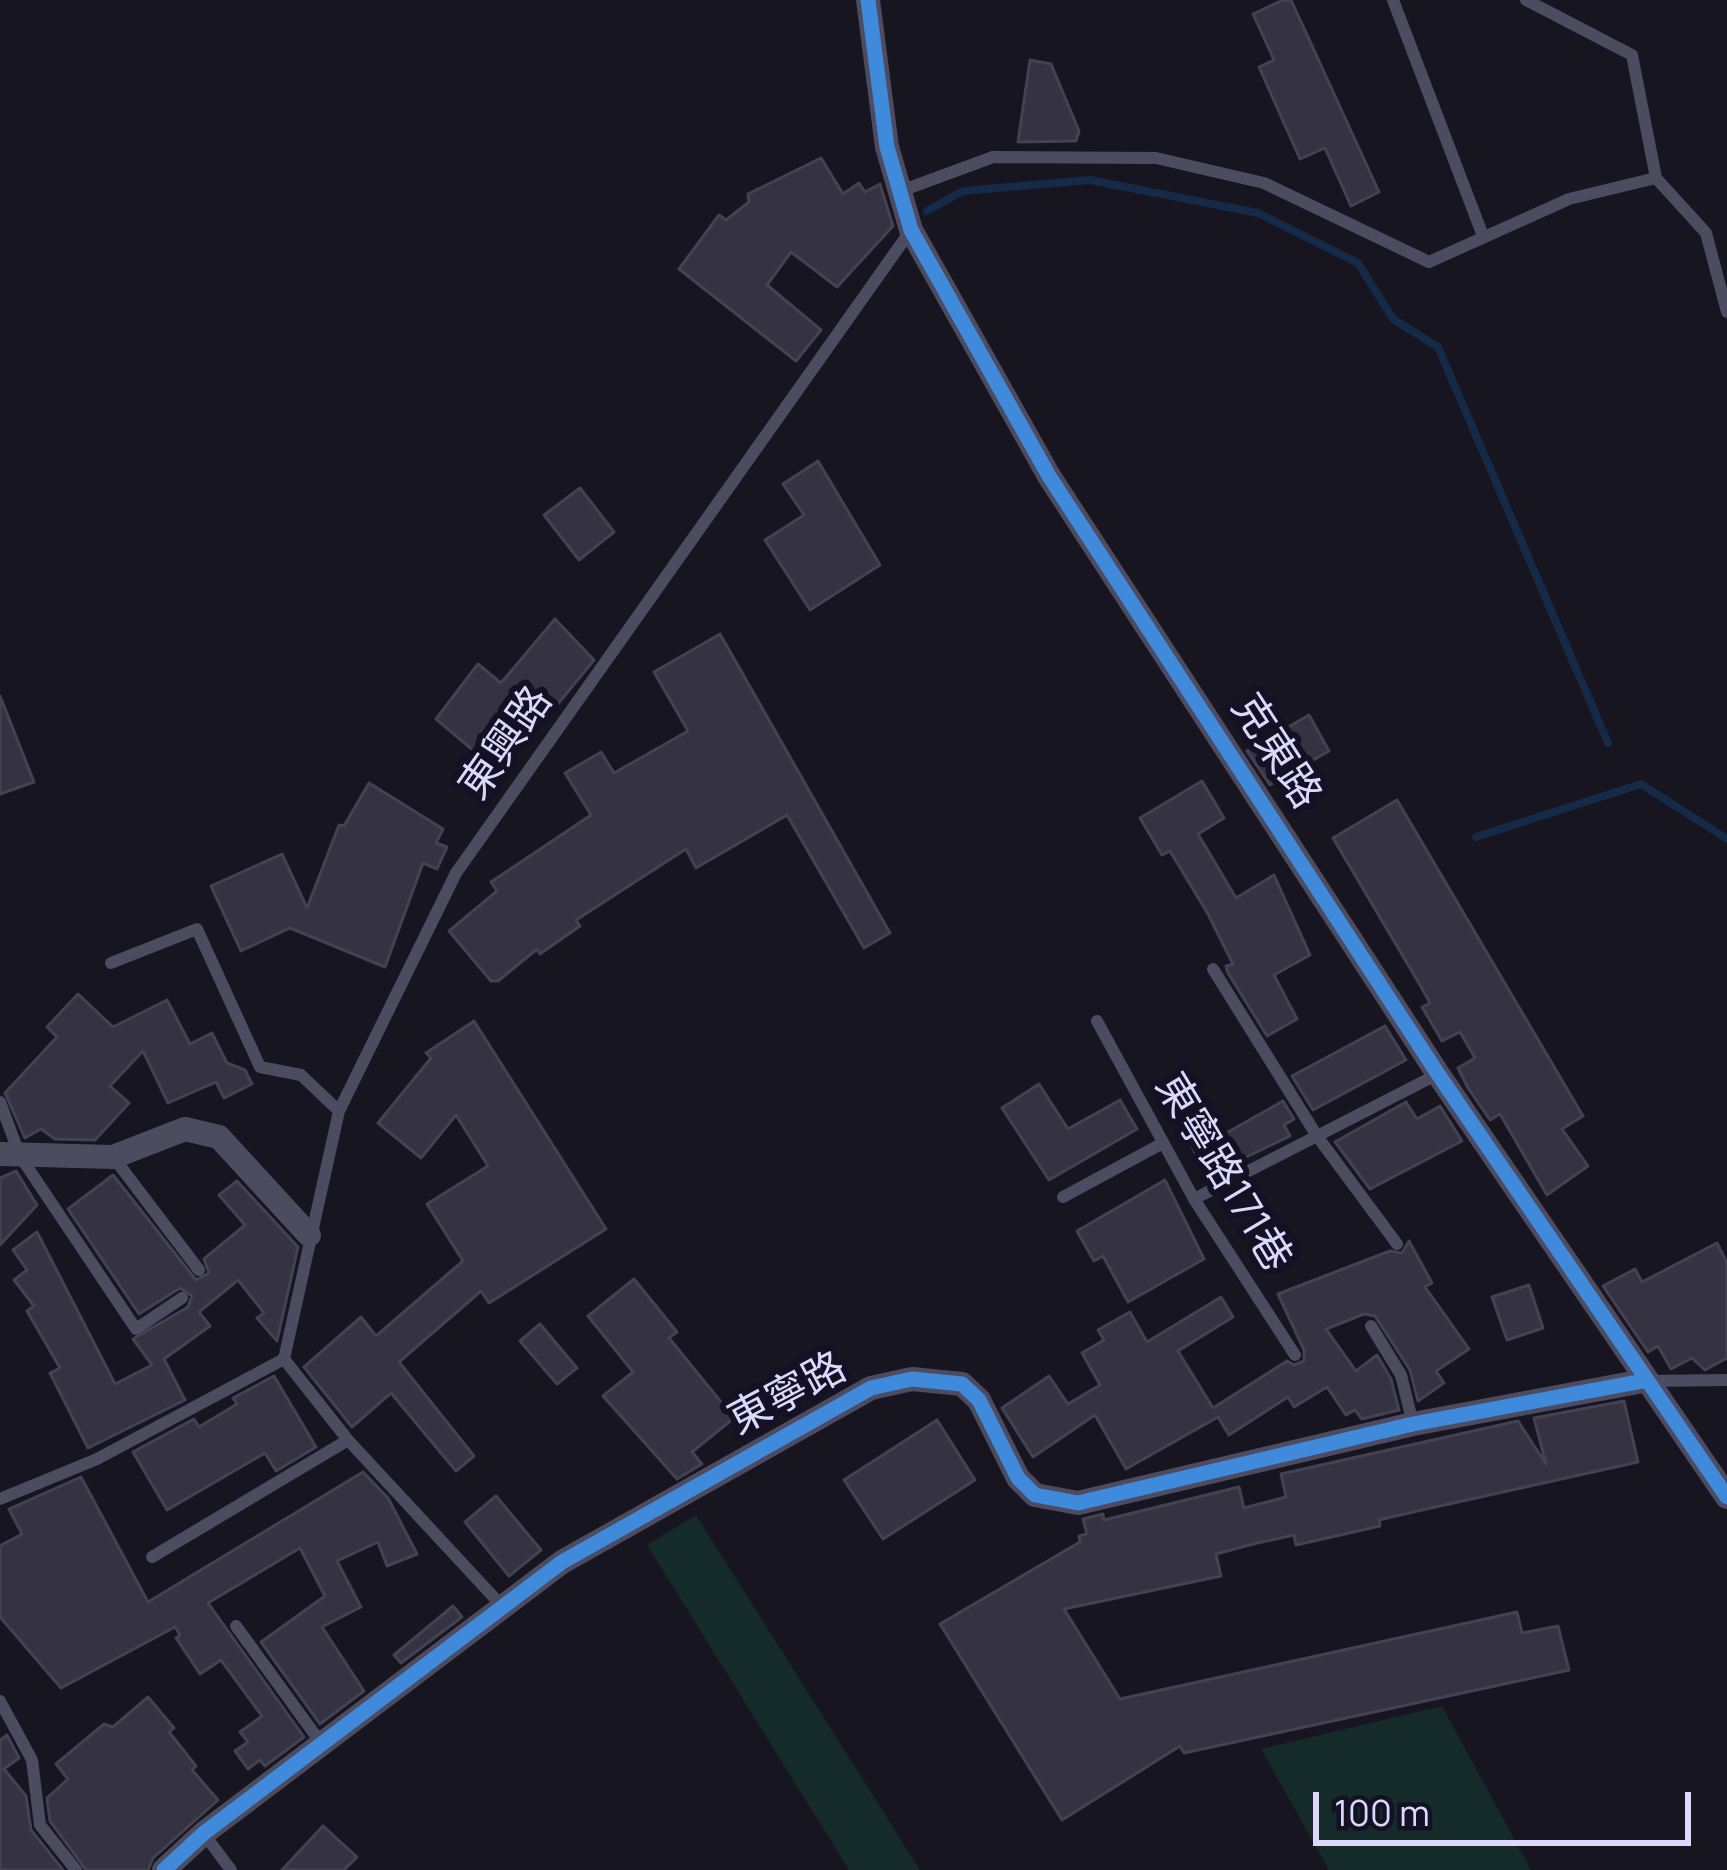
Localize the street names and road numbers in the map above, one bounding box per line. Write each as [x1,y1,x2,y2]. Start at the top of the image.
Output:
street label: 東興路 [450,678,564,810]
street label: 克東路 [1220,685,1330,819]
street label: 東寧路171巷 [1143,1065,1301,1281]
street label: 東寧路 [721,1343,855,1447]

